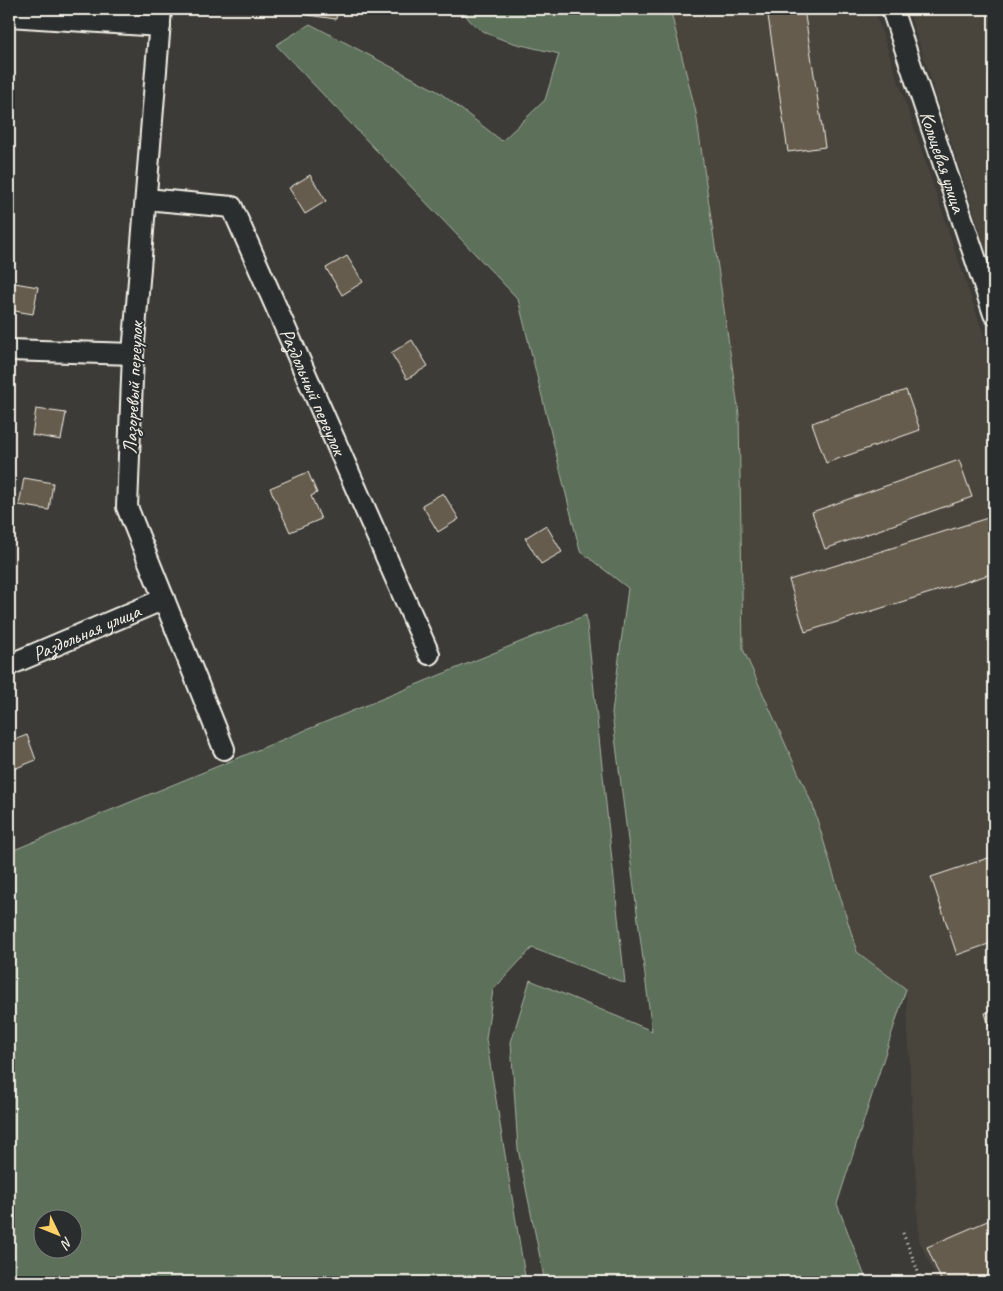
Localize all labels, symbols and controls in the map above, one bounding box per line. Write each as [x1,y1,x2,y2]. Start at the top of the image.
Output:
street label: Кольцевая улица [914,108,972,217]
street label: Лазоревый переулок [117,319,150,455]
street label: Раздольный переулок [274,324,353,460]
street label: Раздольная улица [29,598,145,666]
north arrow [32,1208,82,1258]
text: N [56,1234,76,1253]

